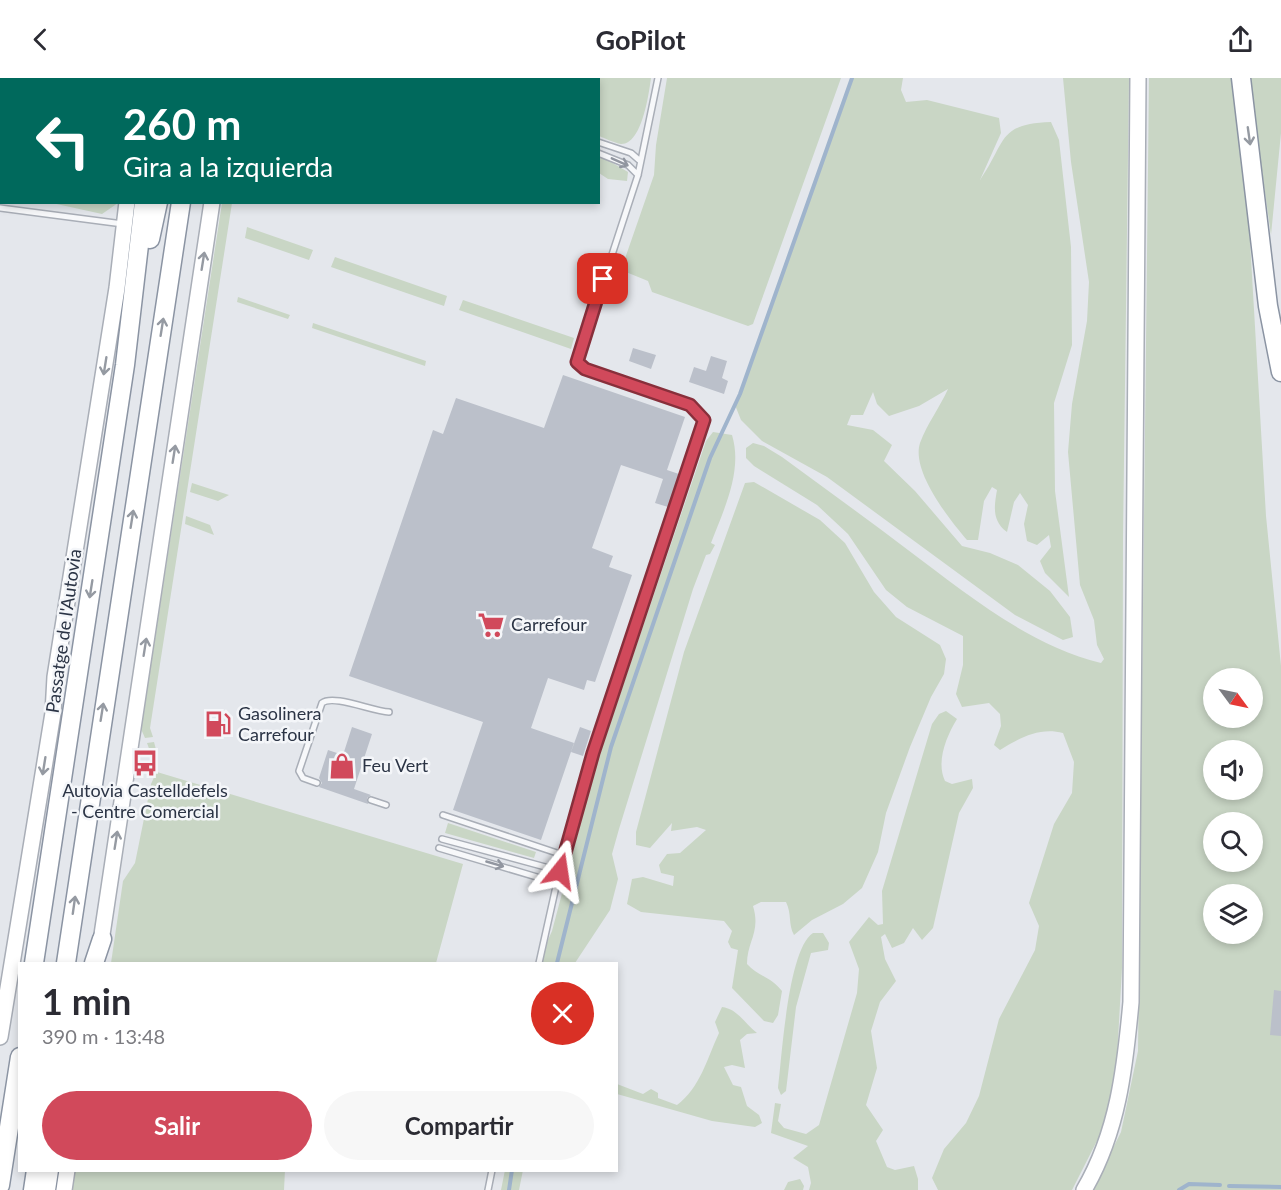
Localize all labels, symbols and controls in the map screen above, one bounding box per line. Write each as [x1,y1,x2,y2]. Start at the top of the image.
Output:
icon: back [24,23,57,56]
text: GoPilot [595,23,686,56]
icon: share [1224,23,1257,56]
text: 260 m [123,99,241,149]
icon: left [24,102,102,180]
one-way arrow [1244,126,1255,145]
text: Gira a la izquierda [123,150,333,183]
one-way arrow [610,156,628,168]
one-way arrow [198,252,209,271]
pin [577,253,628,304]
icon: arrive [586,262,619,295]
one-way arrow [156,317,167,337]
one-way arrow [99,355,110,375]
one-way arrow [169,445,180,464]
one-way arrow [127,510,138,530]
street label: Passatge de l'Autovia [41,547,85,714]
one-way arrow [85,578,96,598]
supermarket icon: Carrefour [476,610,506,640]
place label: Carrefour [511,613,587,635]
one-way arrow [140,637,151,657]
north arrow [1203,668,1263,728]
map controls [1203,668,1263,944]
place label: Gasolinera Carrefour [238,702,322,745]
one-way arrow [97,703,108,722]
fuel station icon: Gasolinera Carrefour [203,709,233,739]
button: sound [1203,740,1263,800]
bus stop icon: Autovia Castelldefels - Centre Comercial [130,748,160,778]
shop icon: Feu Vert [327,751,357,781]
place label: Feu Vert [362,754,429,776]
one-way arrow [39,756,50,775]
place label: Autovia Castelldefels - Centre Comercial [62,779,228,822]
button: search [1203,812,1263,872]
one-way arrow [111,830,122,850]
position arrow [528,839,592,903]
one-way arrow [485,859,504,871]
button: layers [1203,884,1263,944]
one-way arrow [69,896,80,915]
text: 1 min [42,979,131,1023]
button: close [531,982,594,1045]
text: 390 m · 13:48 [42,1024,165,1048]
button: Salir [42,1091,312,1160]
button: Compartir [324,1091,594,1160]

